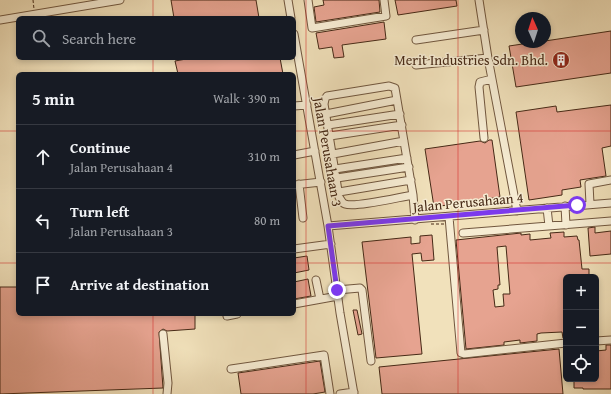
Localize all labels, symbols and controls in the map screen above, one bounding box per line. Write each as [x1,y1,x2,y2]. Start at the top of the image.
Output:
north arrow [515,12,551,48]
search box [16,16,296,60]
icon: search [30,27,52,49]
text: Search here [62,28,136,49]
place label: Merit Industries Sdn. Bhd. [394,50,548,70]
building icon: Merit Industries Sdn. Bhd. [551,50,571,70]
text: 5 min [32,86,74,111]
text: Walk · 390 m [213,89,280,108]
street label: Jalan Perusahaan 3 [308,94,347,208]
text: Continue [70,137,131,158]
icon: ahead [32,146,54,168]
text: 310 m [248,147,280,166]
text: Jalan Perusahaan 4 [70,158,173,177]
street label: Jalan Perusahaan 4 [410,187,524,217]
route start [568,196,586,214]
text: Turn left [70,201,129,222]
icon: left [32,210,54,232]
text: 80 m [254,211,280,230]
text: Jalan Perusahaan 3 [70,222,173,241]
icon: arrive [32,274,54,296]
text: Arrive at destination [70,274,209,295]
map controls [563,274,599,382]
button: + [563,274,599,310]
route end [328,281,346,299]
button: − [563,310,599,346]
button: locate [563,346,599,382]

